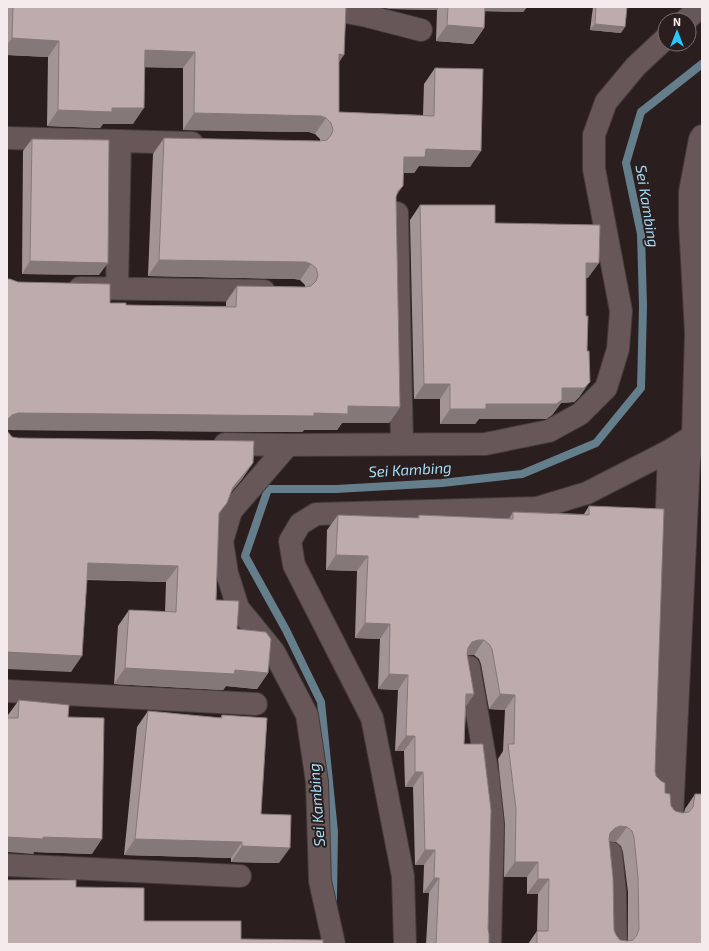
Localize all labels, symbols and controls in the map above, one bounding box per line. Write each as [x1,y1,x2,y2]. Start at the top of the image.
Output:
north arrow [657,12,697,52]
text: N [673,15,681,28]
water label: Sei Kambing [633,163,663,249]
water label: Sei Kambing [368,458,452,480]
water label: Sei Kambing [304,763,328,847]

